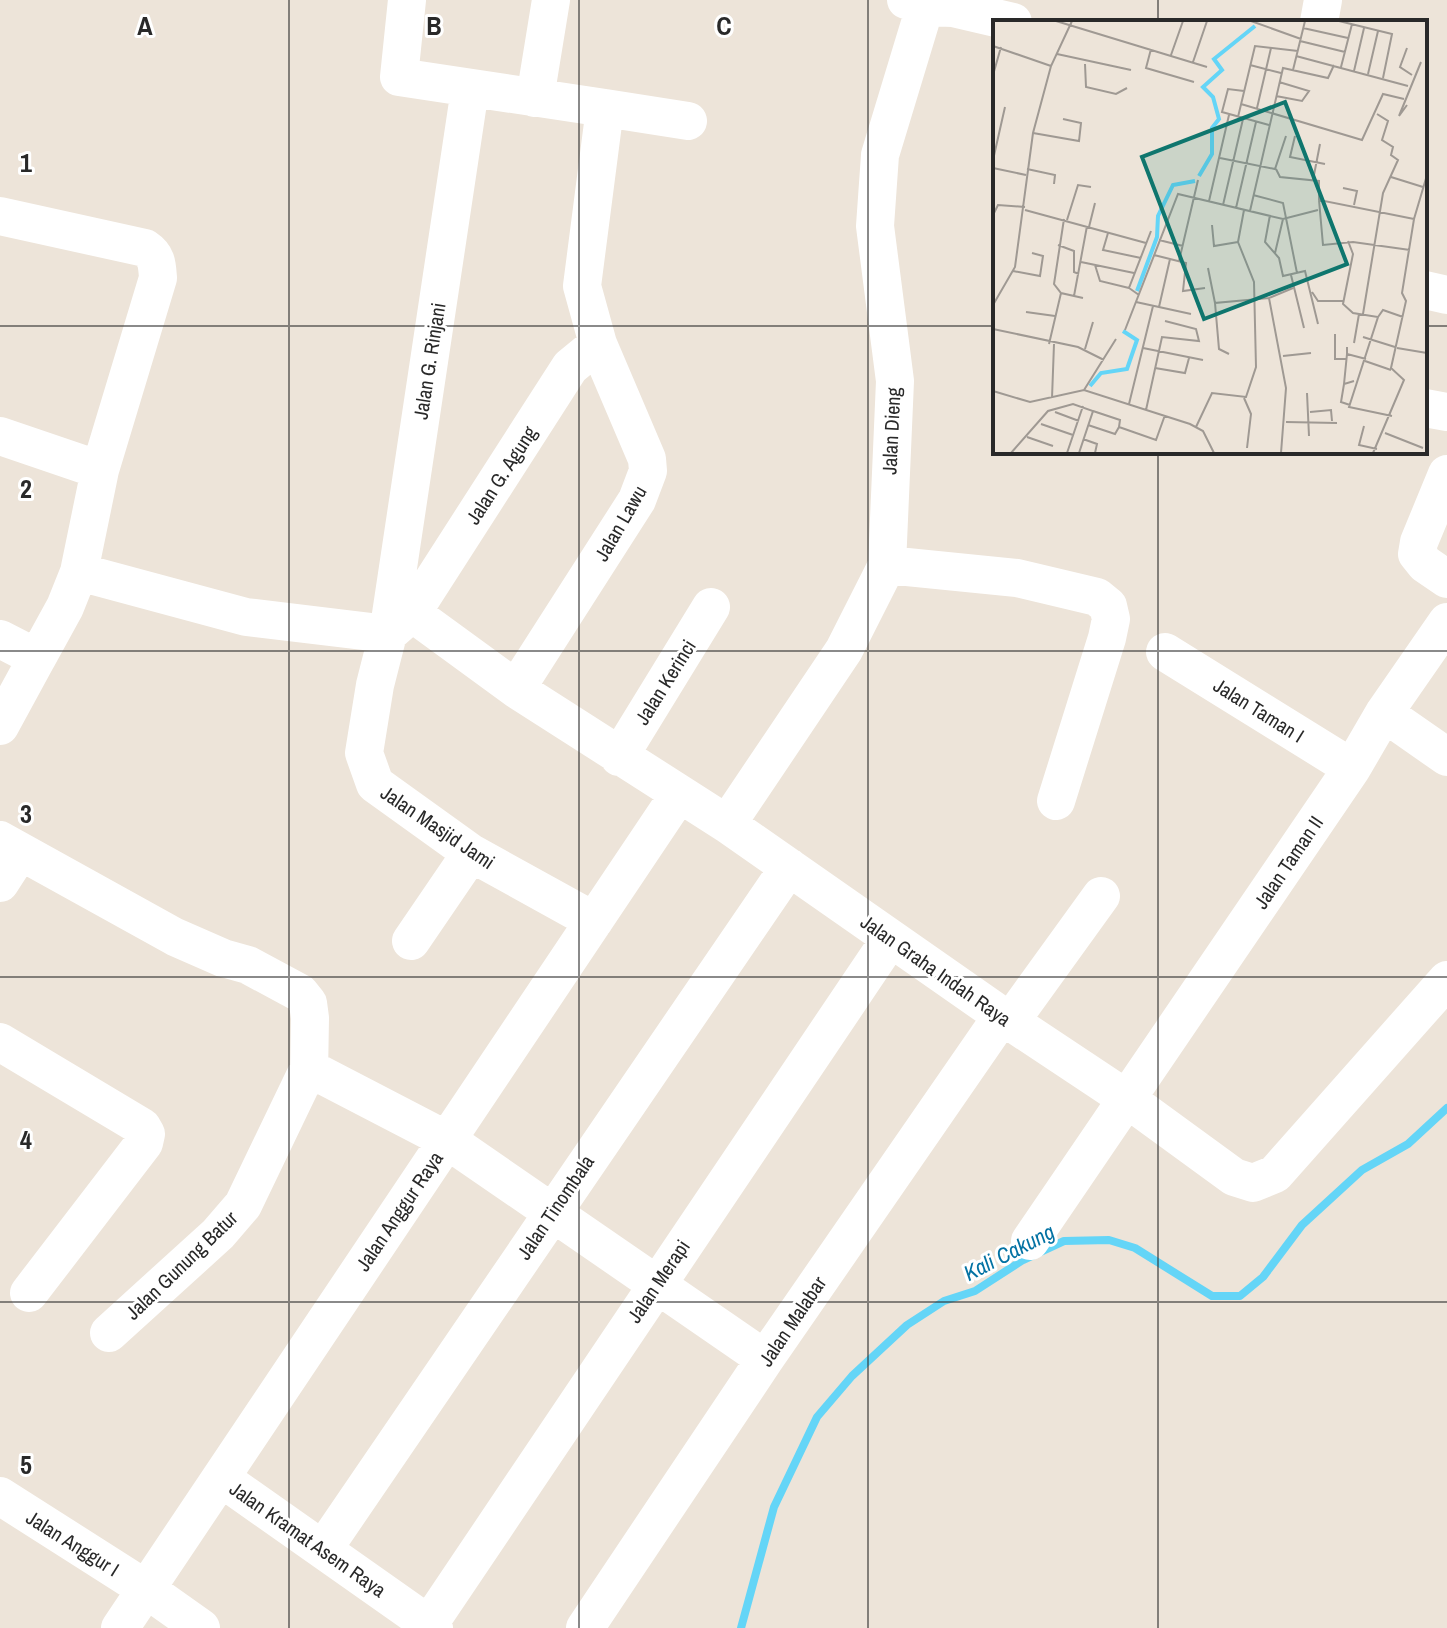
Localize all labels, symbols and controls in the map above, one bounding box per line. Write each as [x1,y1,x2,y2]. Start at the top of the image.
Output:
text: A [137,8,153,43]
text: B [426,8,442,43]
text: C [716,8,732,43]
inset map [993,20,1427,454]
text: 1 [20,145,32,180]
street label: Jalan G. Rinjani [406,301,452,421]
street label: Jalan Dieng [875,387,907,475]
street label: Jalan G. Agung [459,421,543,529]
text: 2 [20,471,32,506]
street label: Jalan Lawu [588,480,652,566]
street label: Jalan Kerinci [628,634,702,730]
street label: Jalan Taman I [1209,671,1309,749]
street label: Jalan Masjid Jami [376,779,500,875]
text: 3 [20,796,32,831]
street label: Jalan Taman II [1247,810,1329,914]
street label: Jalan Graha Indah Raya [855,908,1017,1032]
text: 4 [20,1122,32,1157]
street label: Jalan Anggur Raya [349,1146,449,1276]
street label: Jalan Tinombala [510,1149,600,1265]
street label: Jalan Gunung Batur [119,1204,243,1325]
water label: Kali Cakung [958,1216,1060,1288]
street label: Jalan Merapi [620,1234,696,1328]
street label: Jalan Malabar [752,1270,832,1371]
text: 5 [20,1447,32,1482]
street label: Jalan Kramat Asem Raya [224,1475,392,1603]
street label: Jalan Anggur I [21,1504,125,1582]

